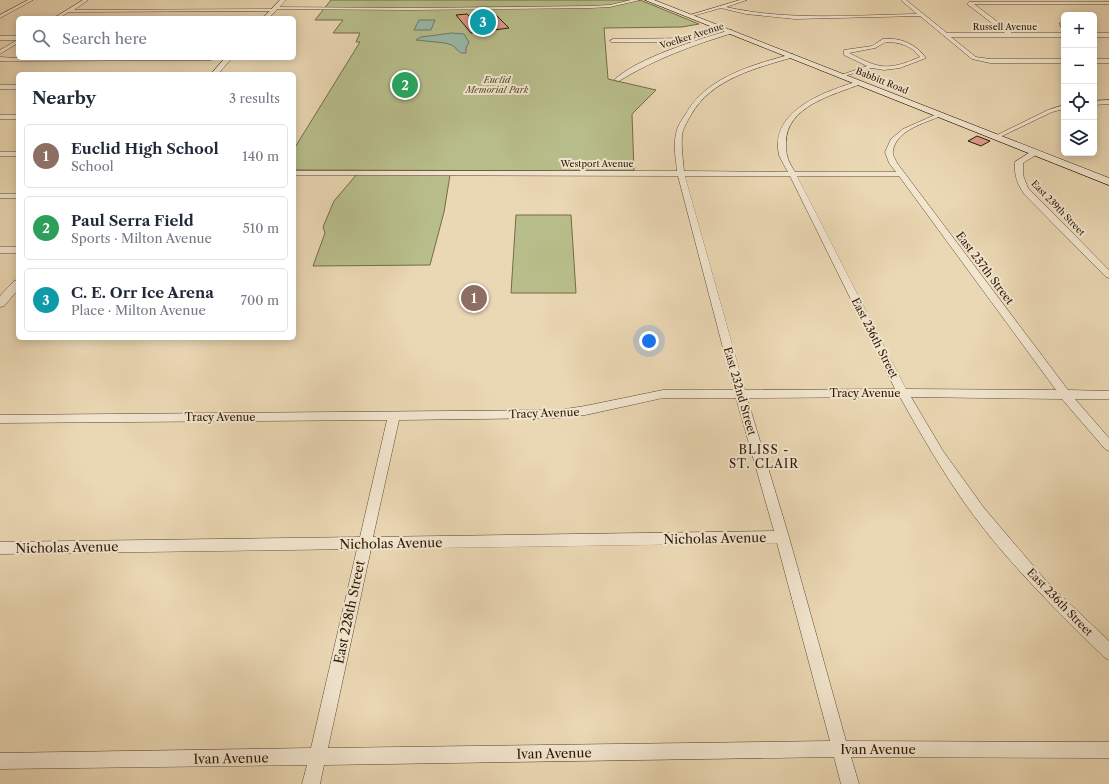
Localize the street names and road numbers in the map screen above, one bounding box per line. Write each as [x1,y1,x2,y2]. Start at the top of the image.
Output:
street label: Voelker Avenue [658,20,725,51]
street label: Russell Avenue [973,21,1037,32]
street label: Babbitt Road [854,65,911,96]
street label: Westport Avenue [559,158,634,169]
street label: East 239th Street [1029,178,1088,238]
street label: East 237th Street [953,229,1017,307]
street label: East 236th Street [849,295,901,381]
street label: East 232nd Street [721,345,759,437]
street label: Tracy Avenue [830,386,900,400]
street label: Tracy Avenue [508,405,580,421]
street label: Tracy Avenue [185,410,255,424]
street label: Nicholas Avenue [663,529,767,547]
street label: Nicholas Avenue [339,534,443,552]
street label: Nicholas Avenue [15,538,119,556]
street label: East 228th Street [330,559,368,665]
street label: East 236th Street [1024,565,1096,639]
street label: Ivan Avenue [840,741,916,757]
street label: Ivan Avenue [516,744,592,762]
street label: Ivan Avenue [193,749,269,767]

